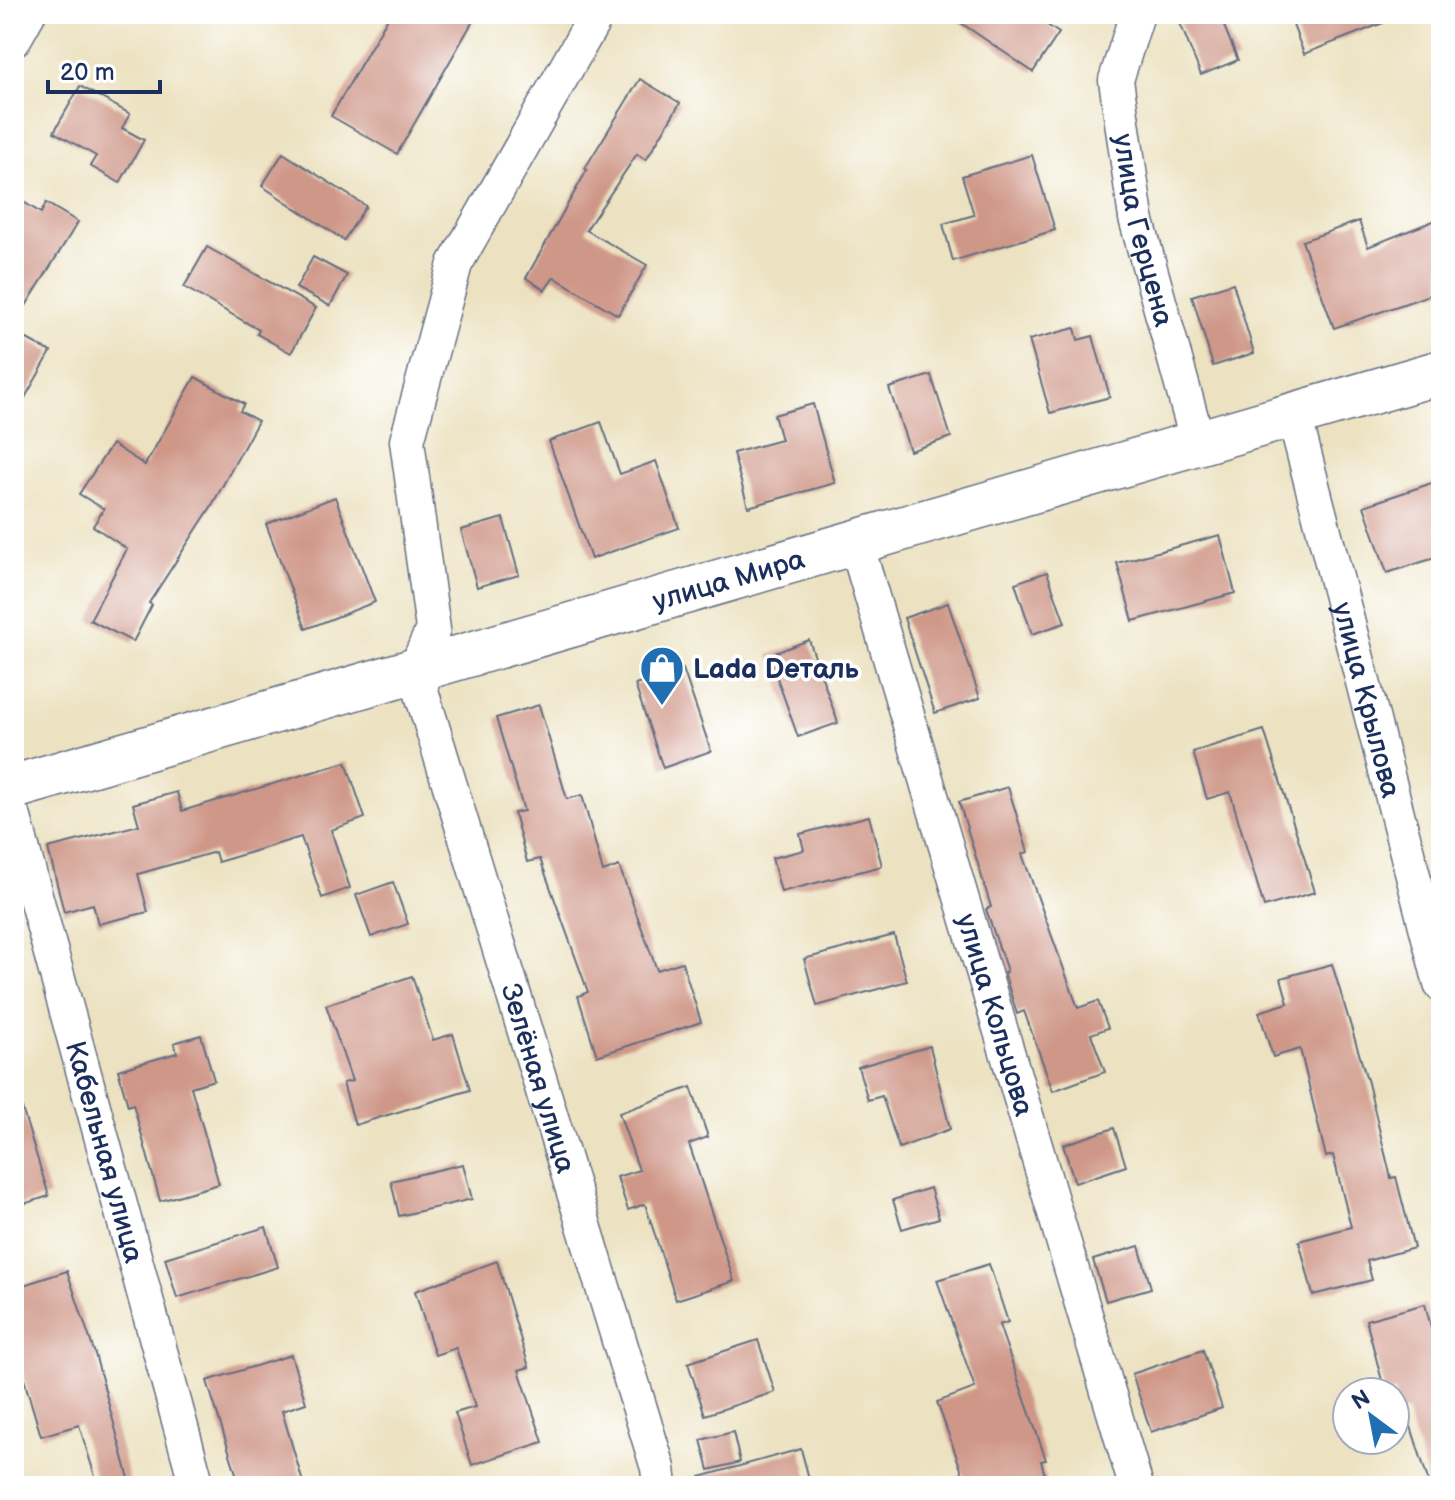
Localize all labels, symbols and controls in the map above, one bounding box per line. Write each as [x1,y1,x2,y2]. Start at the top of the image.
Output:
scale bar [48,44,160,94]
text: 20 m [60,58,115,87]
street label: улица Герцена [1106,132,1180,331]
street label: улица Мира [649,543,809,618]
street label: улица Крылова [1325,599,1407,802]
shop icon: Lada Dеталь [638,644,686,707]
place label: Lada Dеталь [693,653,859,686]
street label: улица Кольцова [949,910,1040,1121]
street label: Зелёная улица [493,980,582,1178]
street label: Кабельная улица [58,1038,150,1267]
north arrow [1331,1376,1411,1456]
text: N [1347,1384,1375,1416]

